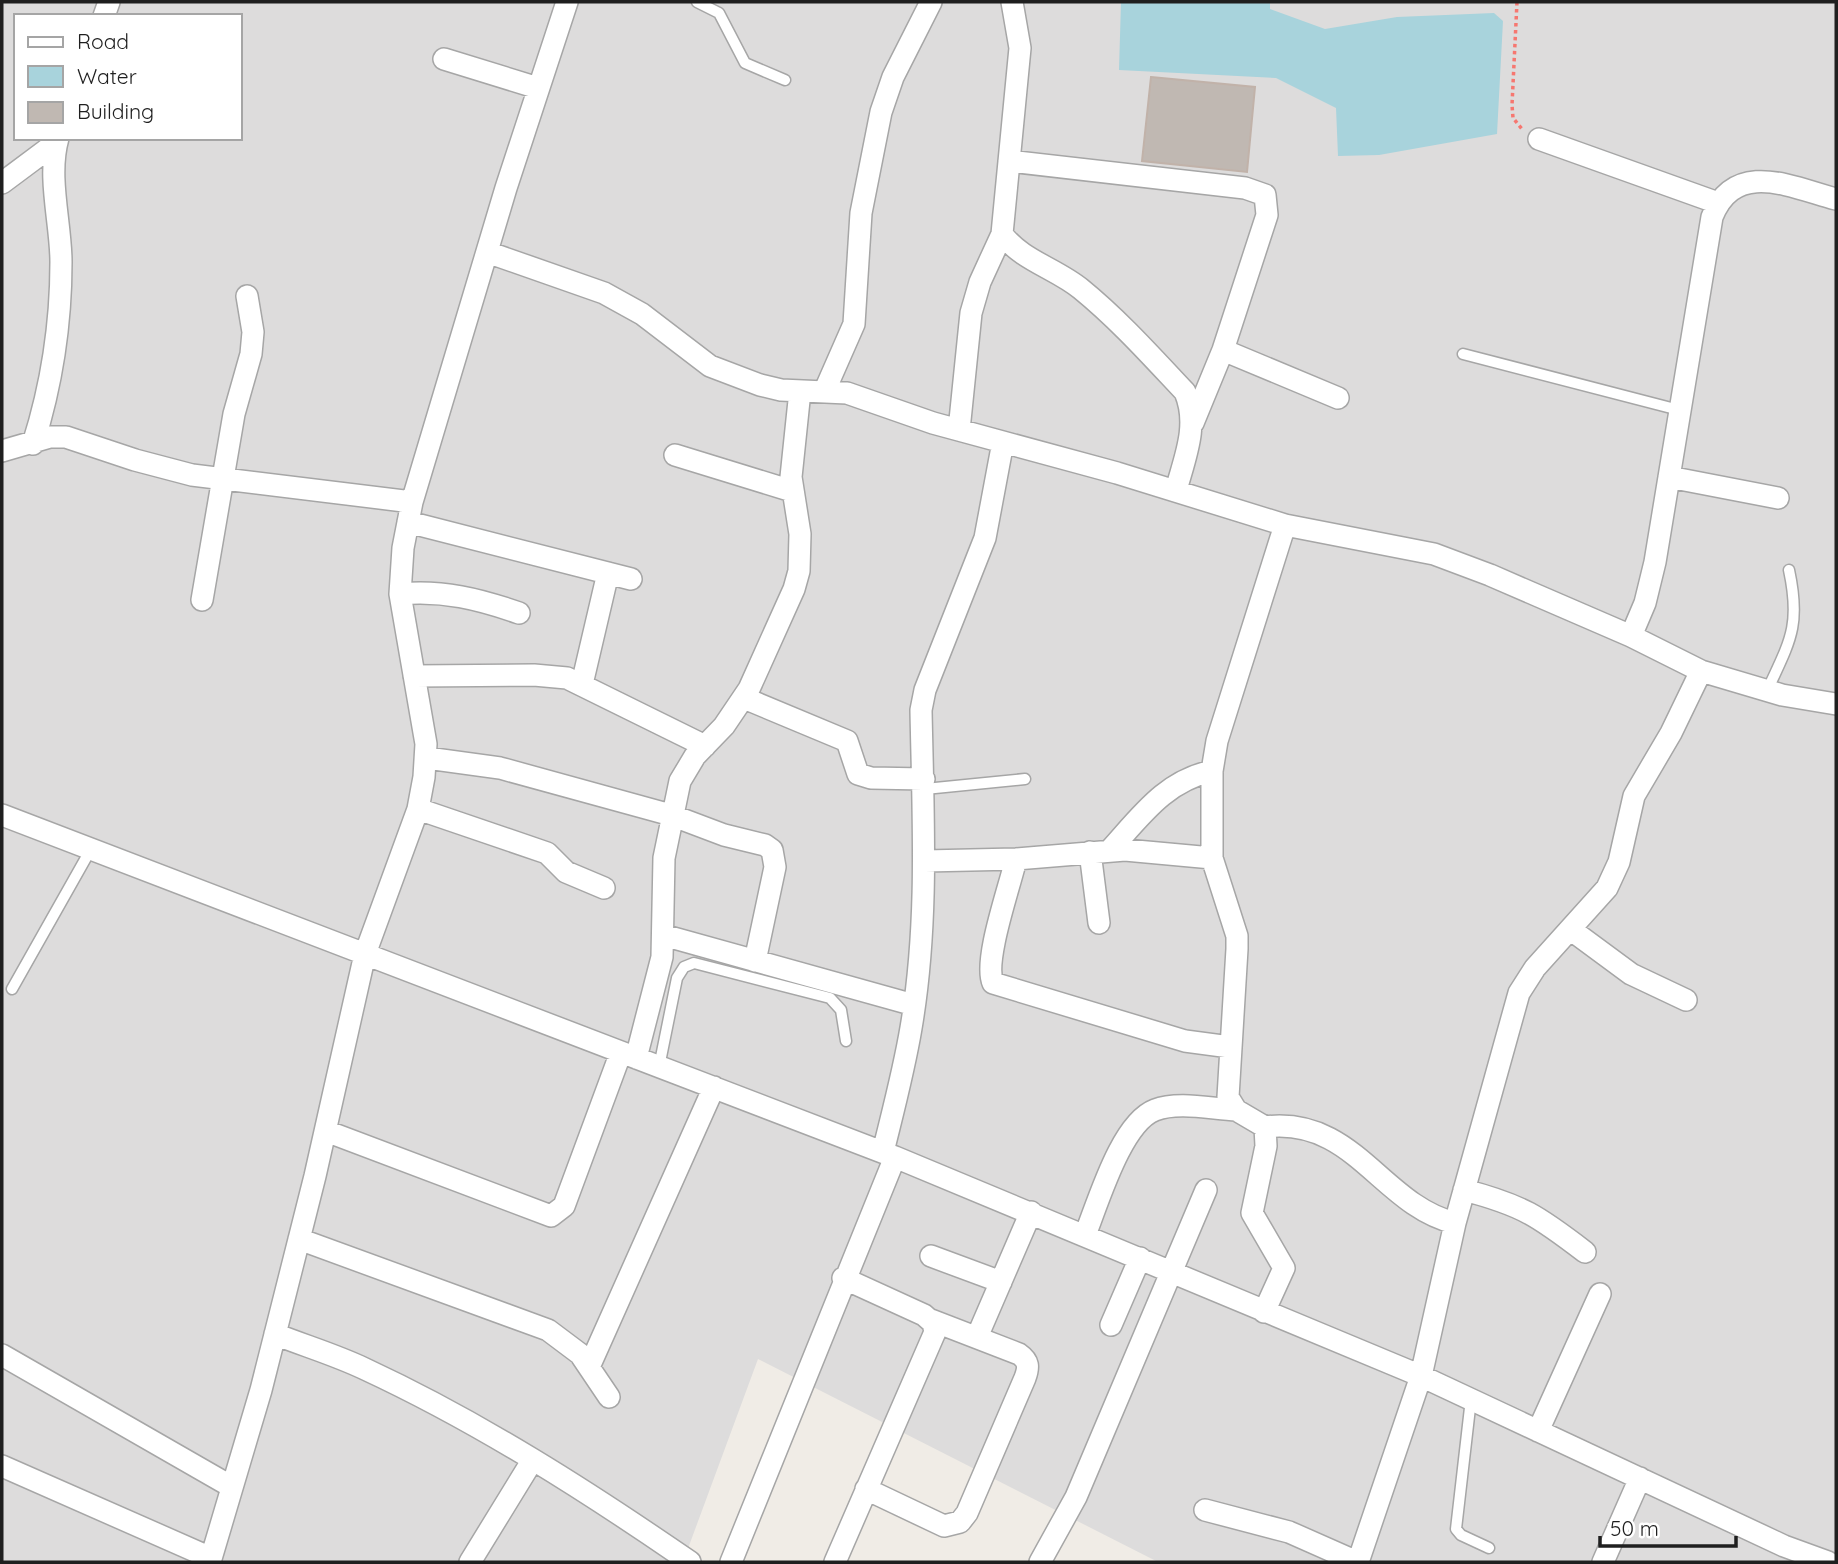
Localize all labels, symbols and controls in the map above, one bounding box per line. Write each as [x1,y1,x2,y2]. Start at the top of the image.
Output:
legend [14,14,242,140]
text: Road [77,28,129,54]
text: Water [77,63,137,89]
text: Building [77,98,154,124]
scale bar [1600,1504,1736,1548]
text: 50 m [1610,1515,1659,1541]

